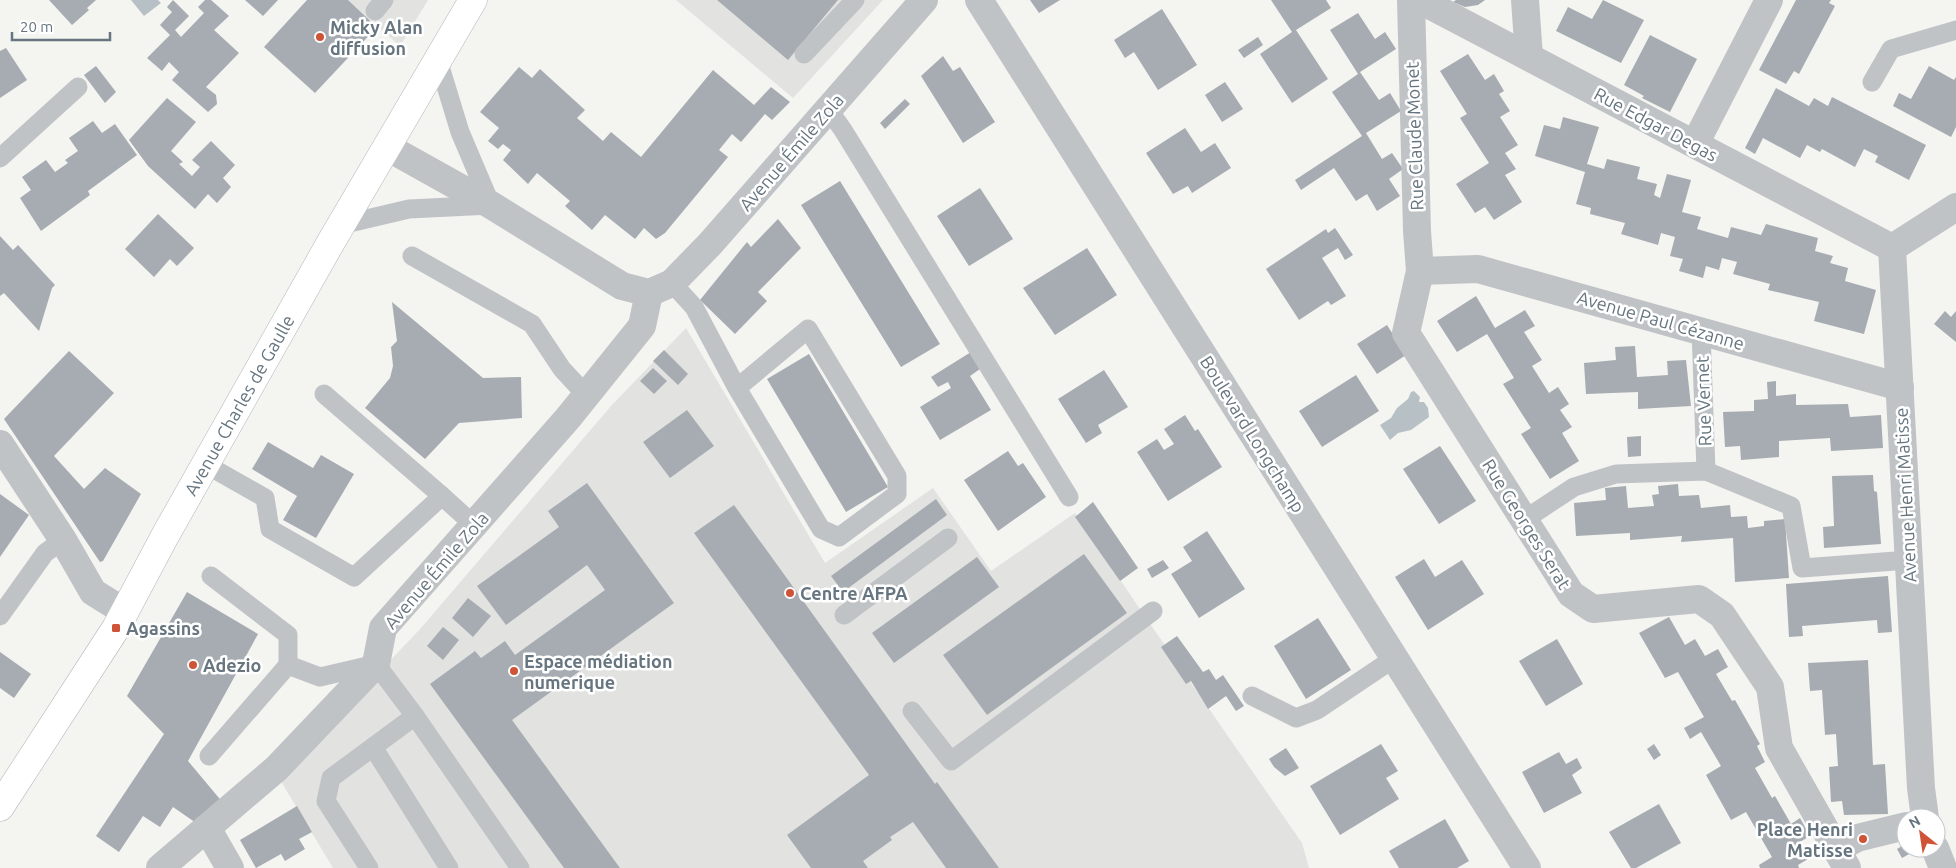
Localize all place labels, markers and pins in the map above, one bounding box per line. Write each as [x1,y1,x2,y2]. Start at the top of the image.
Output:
place label: Micky Alan diffusion [330,17,423,58]
marker: Micky Alan diffusion [314,31,326,43]
place label: Centre AFPA [800,583,908,603]
marker: Centre AFPA [784,587,796,599]
place label: Agassins [126,618,200,638]
marker: Agassins [110,622,122,634]
place label: Espace médiation numerique [524,651,672,692]
place label: Adezio [203,655,261,675]
marker: Adezio [187,659,199,671]
marker: Espace médiation numerique [508,665,520,677]
place label: Place Henri Matisse [1757,819,1853,860]
marker: Place Henri Matisse [1857,833,1869,845]

